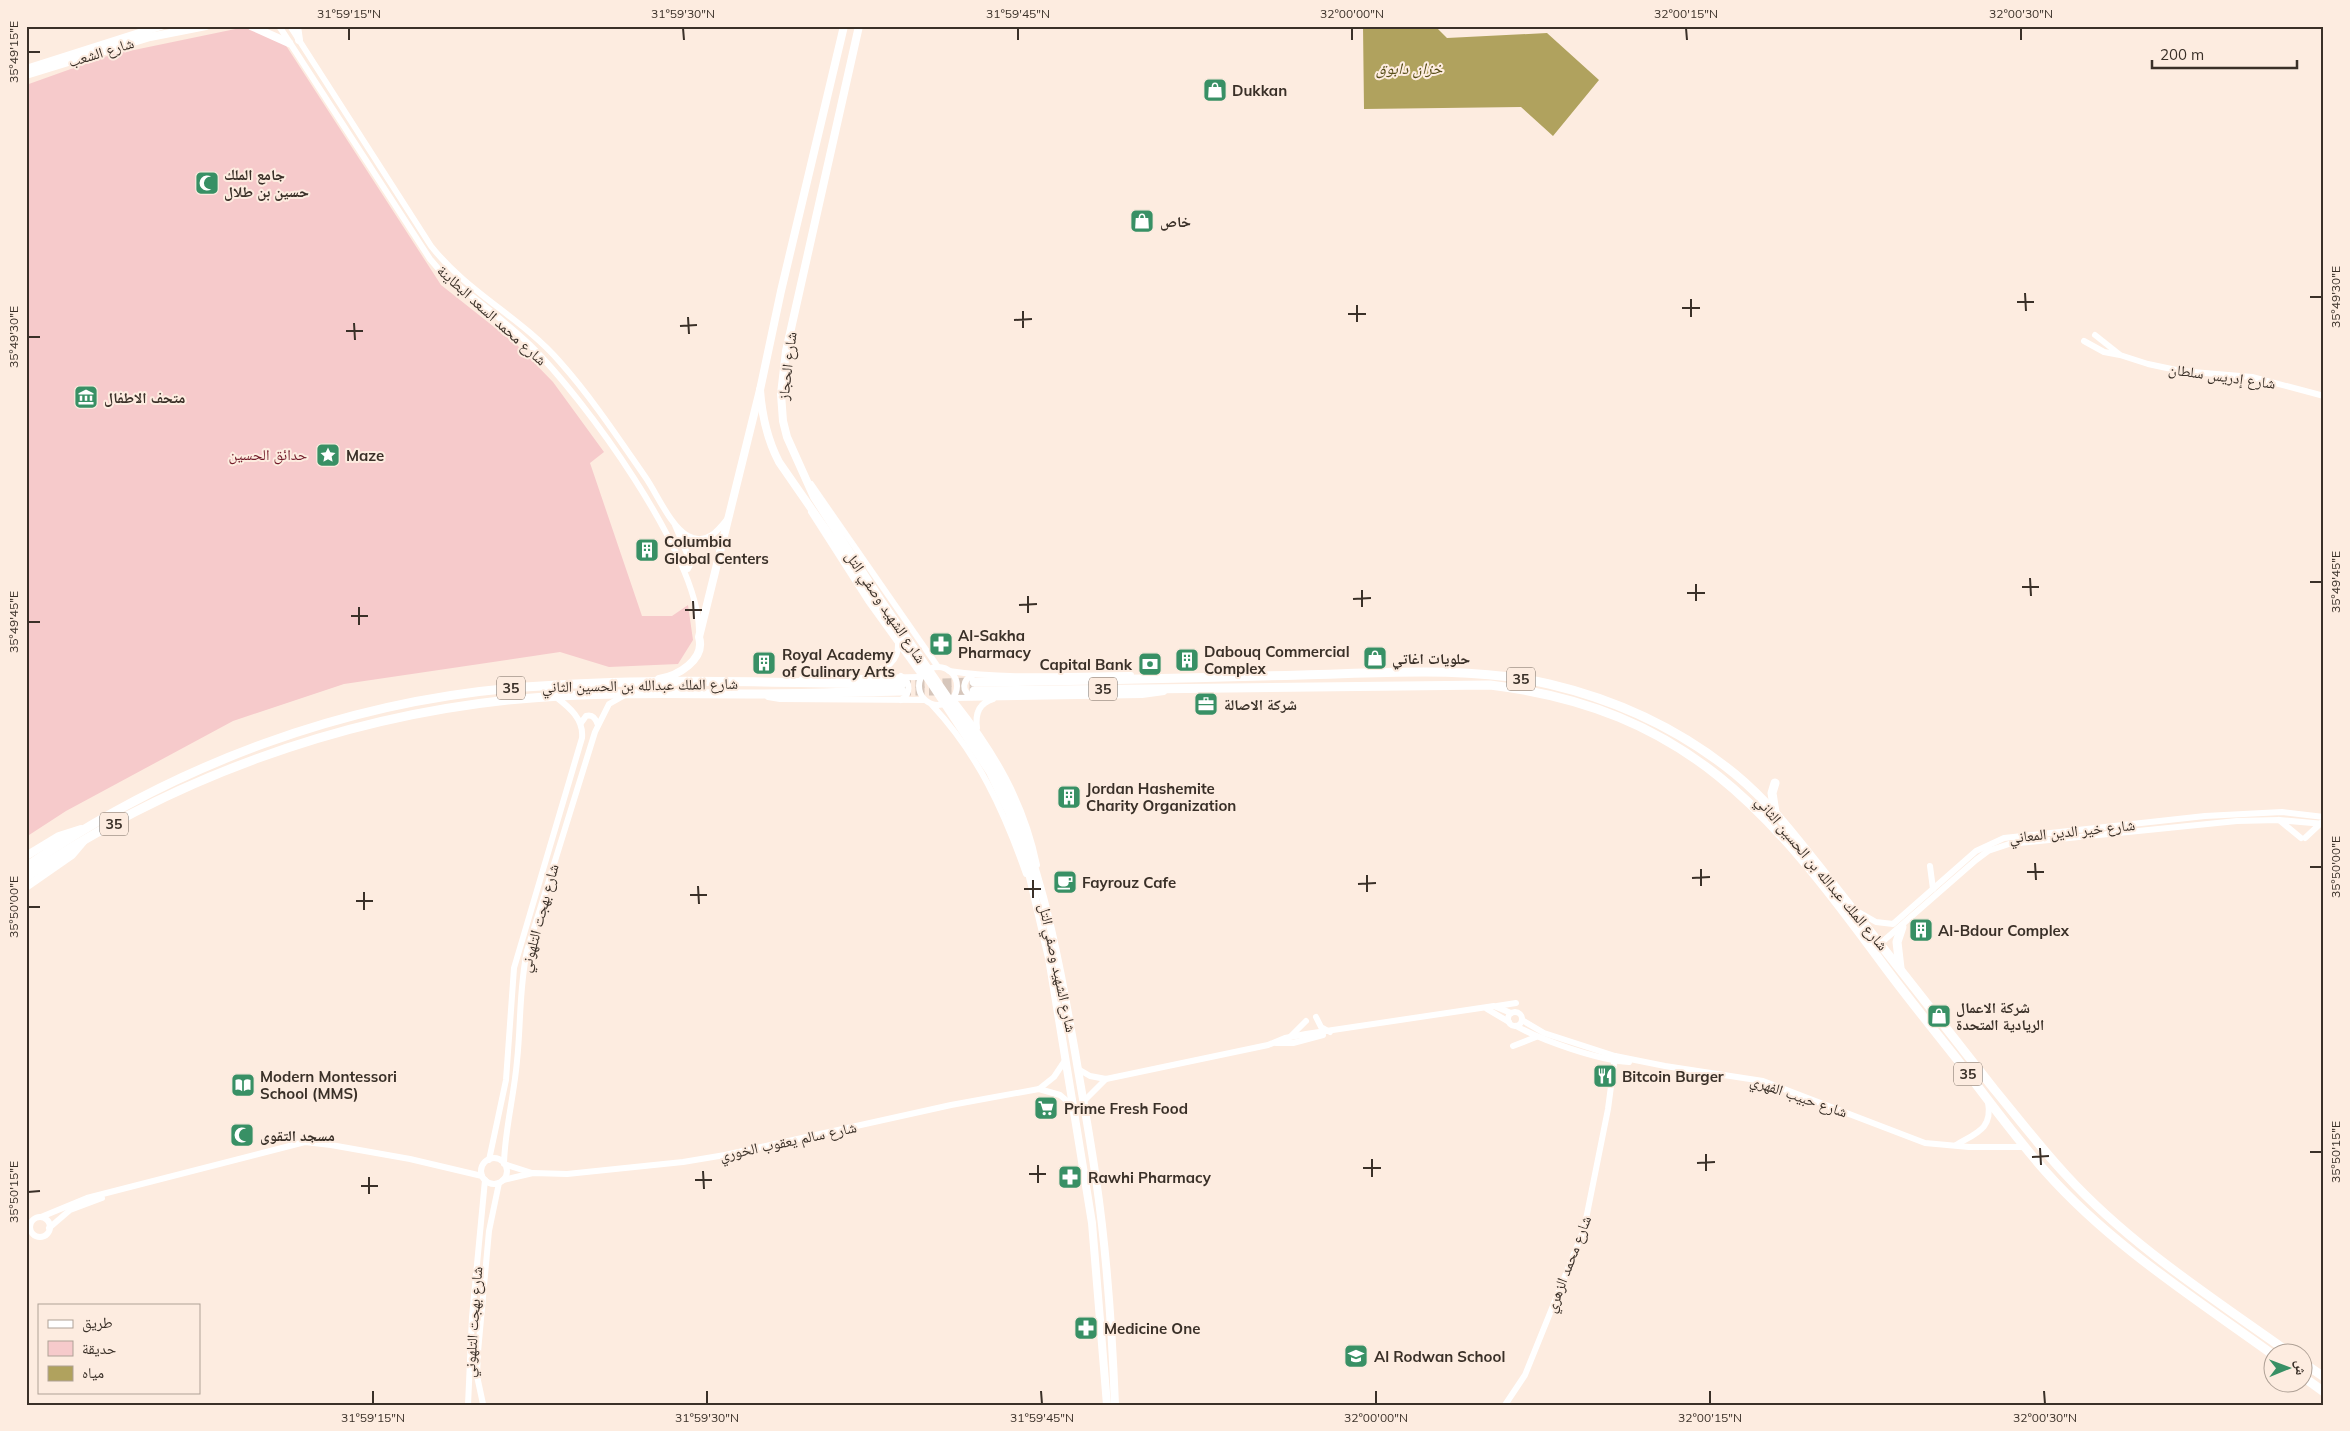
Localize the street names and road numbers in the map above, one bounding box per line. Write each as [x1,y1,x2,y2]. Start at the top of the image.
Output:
street label: شارع الشعب [66,33,137,72]
street label: شارع محمد السعد البطاينة [433,261,551,370]
street label: شارع الحجاز [773,331,802,402]
street label: شارع إدريس سلطان [2167,359,2277,394]
street label: شارع الشهيد وصفي التل [839,547,931,668]
road number: 35 [1507,668,1535,691]
street label: شارع الملك عبدالله بن الحسين الثاني [542,674,738,699]
road number: 35 [497,676,525,700]
road number: 35 [1089,678,1117,701]
street label: شارع الملك عبدالله بن الحسين الثاني [1750,792,1892,956]
road number: 35 [100,812,128,836]
street label: شارع خير الدين المعاني [2008,815,2136,850]
street label: شارع بهجت التلهوني [515,862,565,975]
street label: شارع الشهيد وصفي التل [1032,902,1081,1035]
road number: 35 [1954,1062,1982,1086]
street label: شارع حبيب الفهري [1747,1070,1850,1124]
street label: شارع سالم يعقوب الخوري [718,1117,859,1168]
street label: شارع محمد الزهري [1541,1213,1598,1316]
street label: شارع بهجت التلهوني [460,1266,489,1378]

